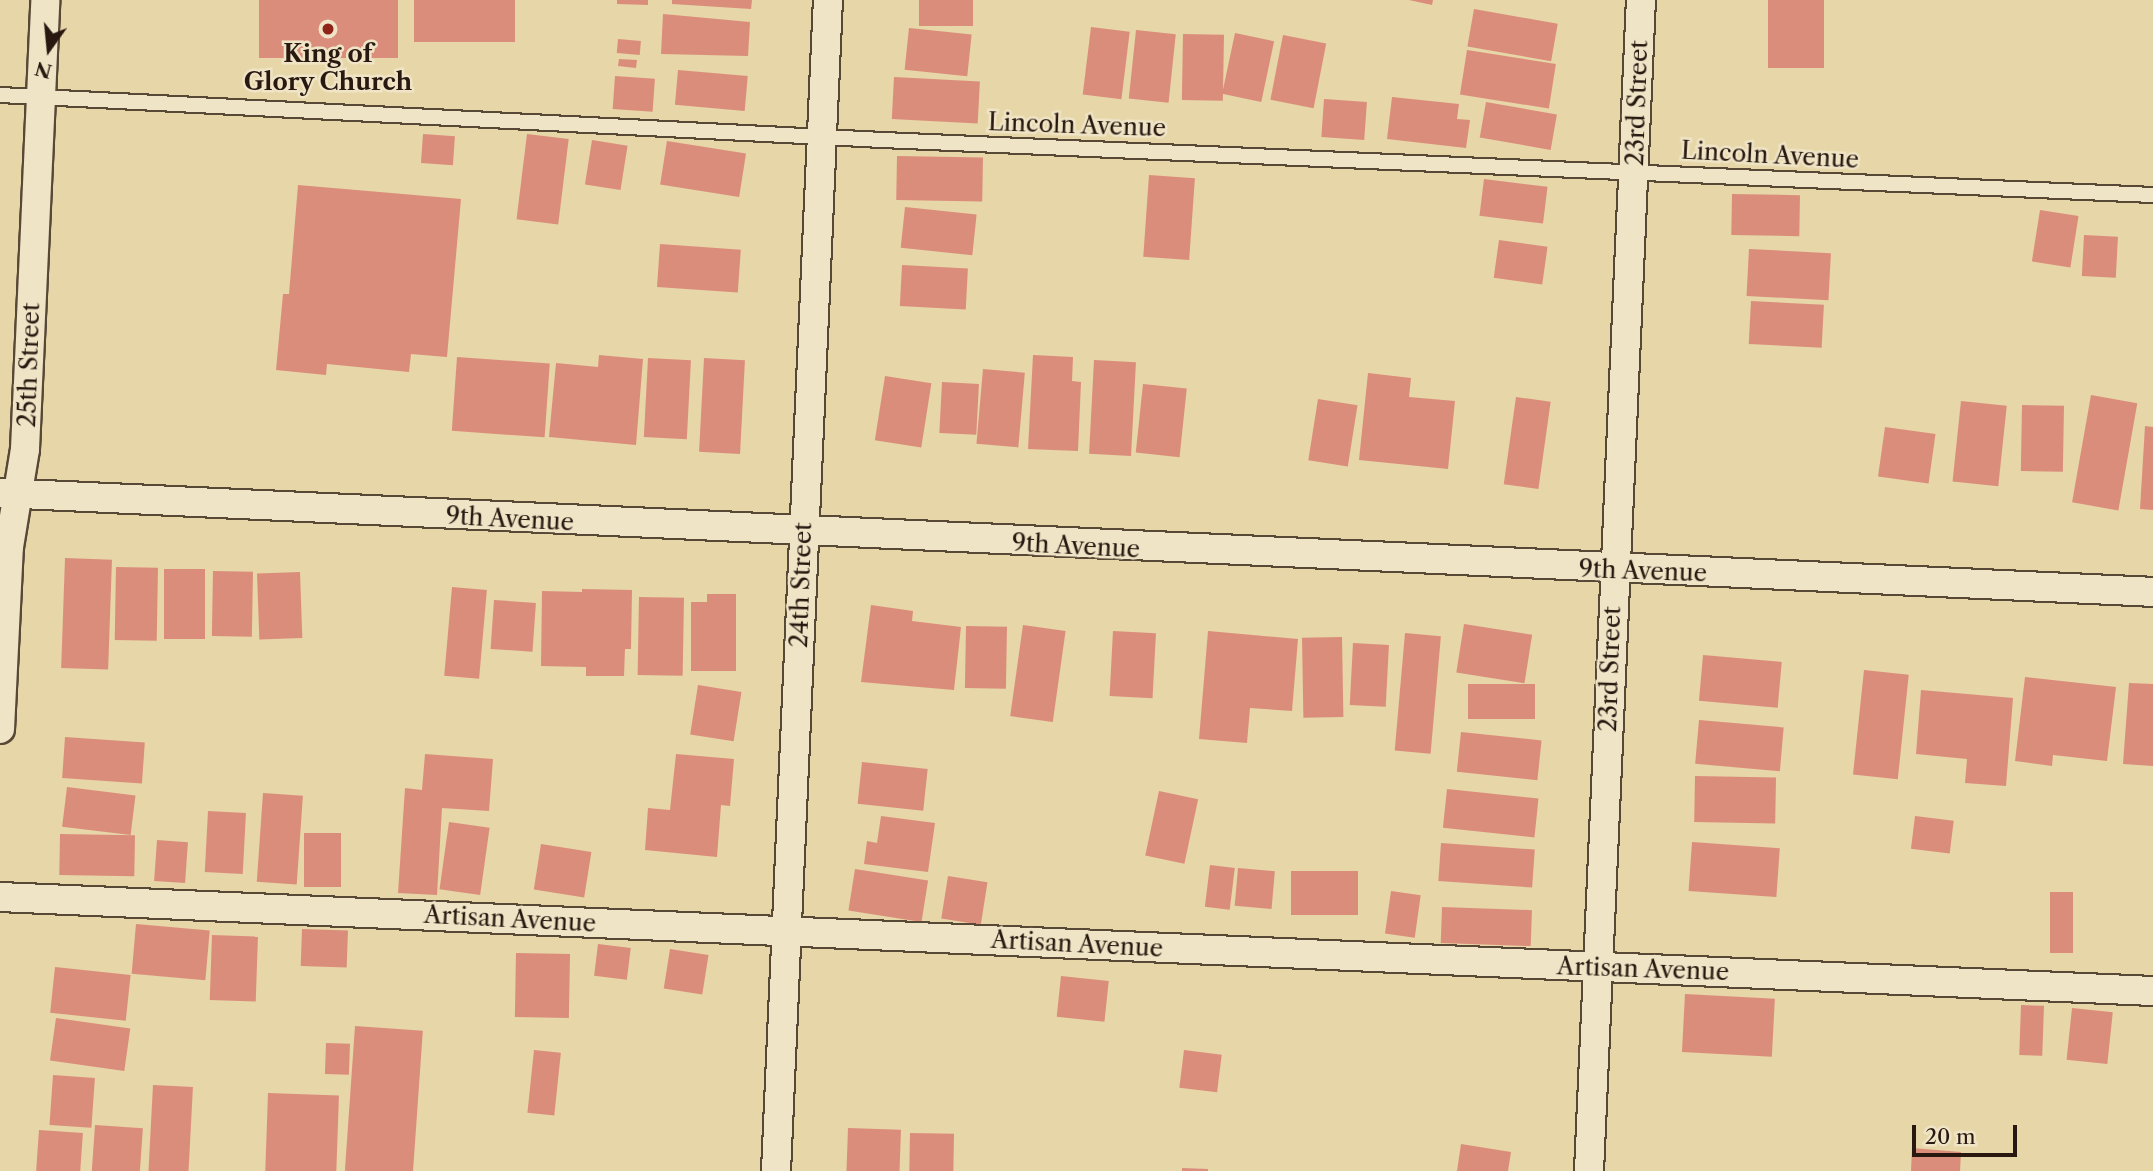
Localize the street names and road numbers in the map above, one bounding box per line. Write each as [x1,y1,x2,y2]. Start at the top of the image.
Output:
street label: 23rd Street [1620,40,1654,166]
street label: Lincoln Avenue [987,107,1167,143]
street label: Lincoln Avenue [1680,136,1860,174]
street label: 25th Street [12,302,46,428]
street label: 9th Avenue [445,501,575,537]
street label: 24th Street [784,522,818,648]
street label: 9th Avenue [1011,528,1141,564]
street label: 9th Avenue [1578,554,1708,588]
street label: 23rd Street [1593,606,1627,732]
street label: Artisan Avenue [423,900,597,938]
street label: Artisan Avenue [990,925,1164,963]
street label: Artisan Avenue [1556,952,1730,986]

